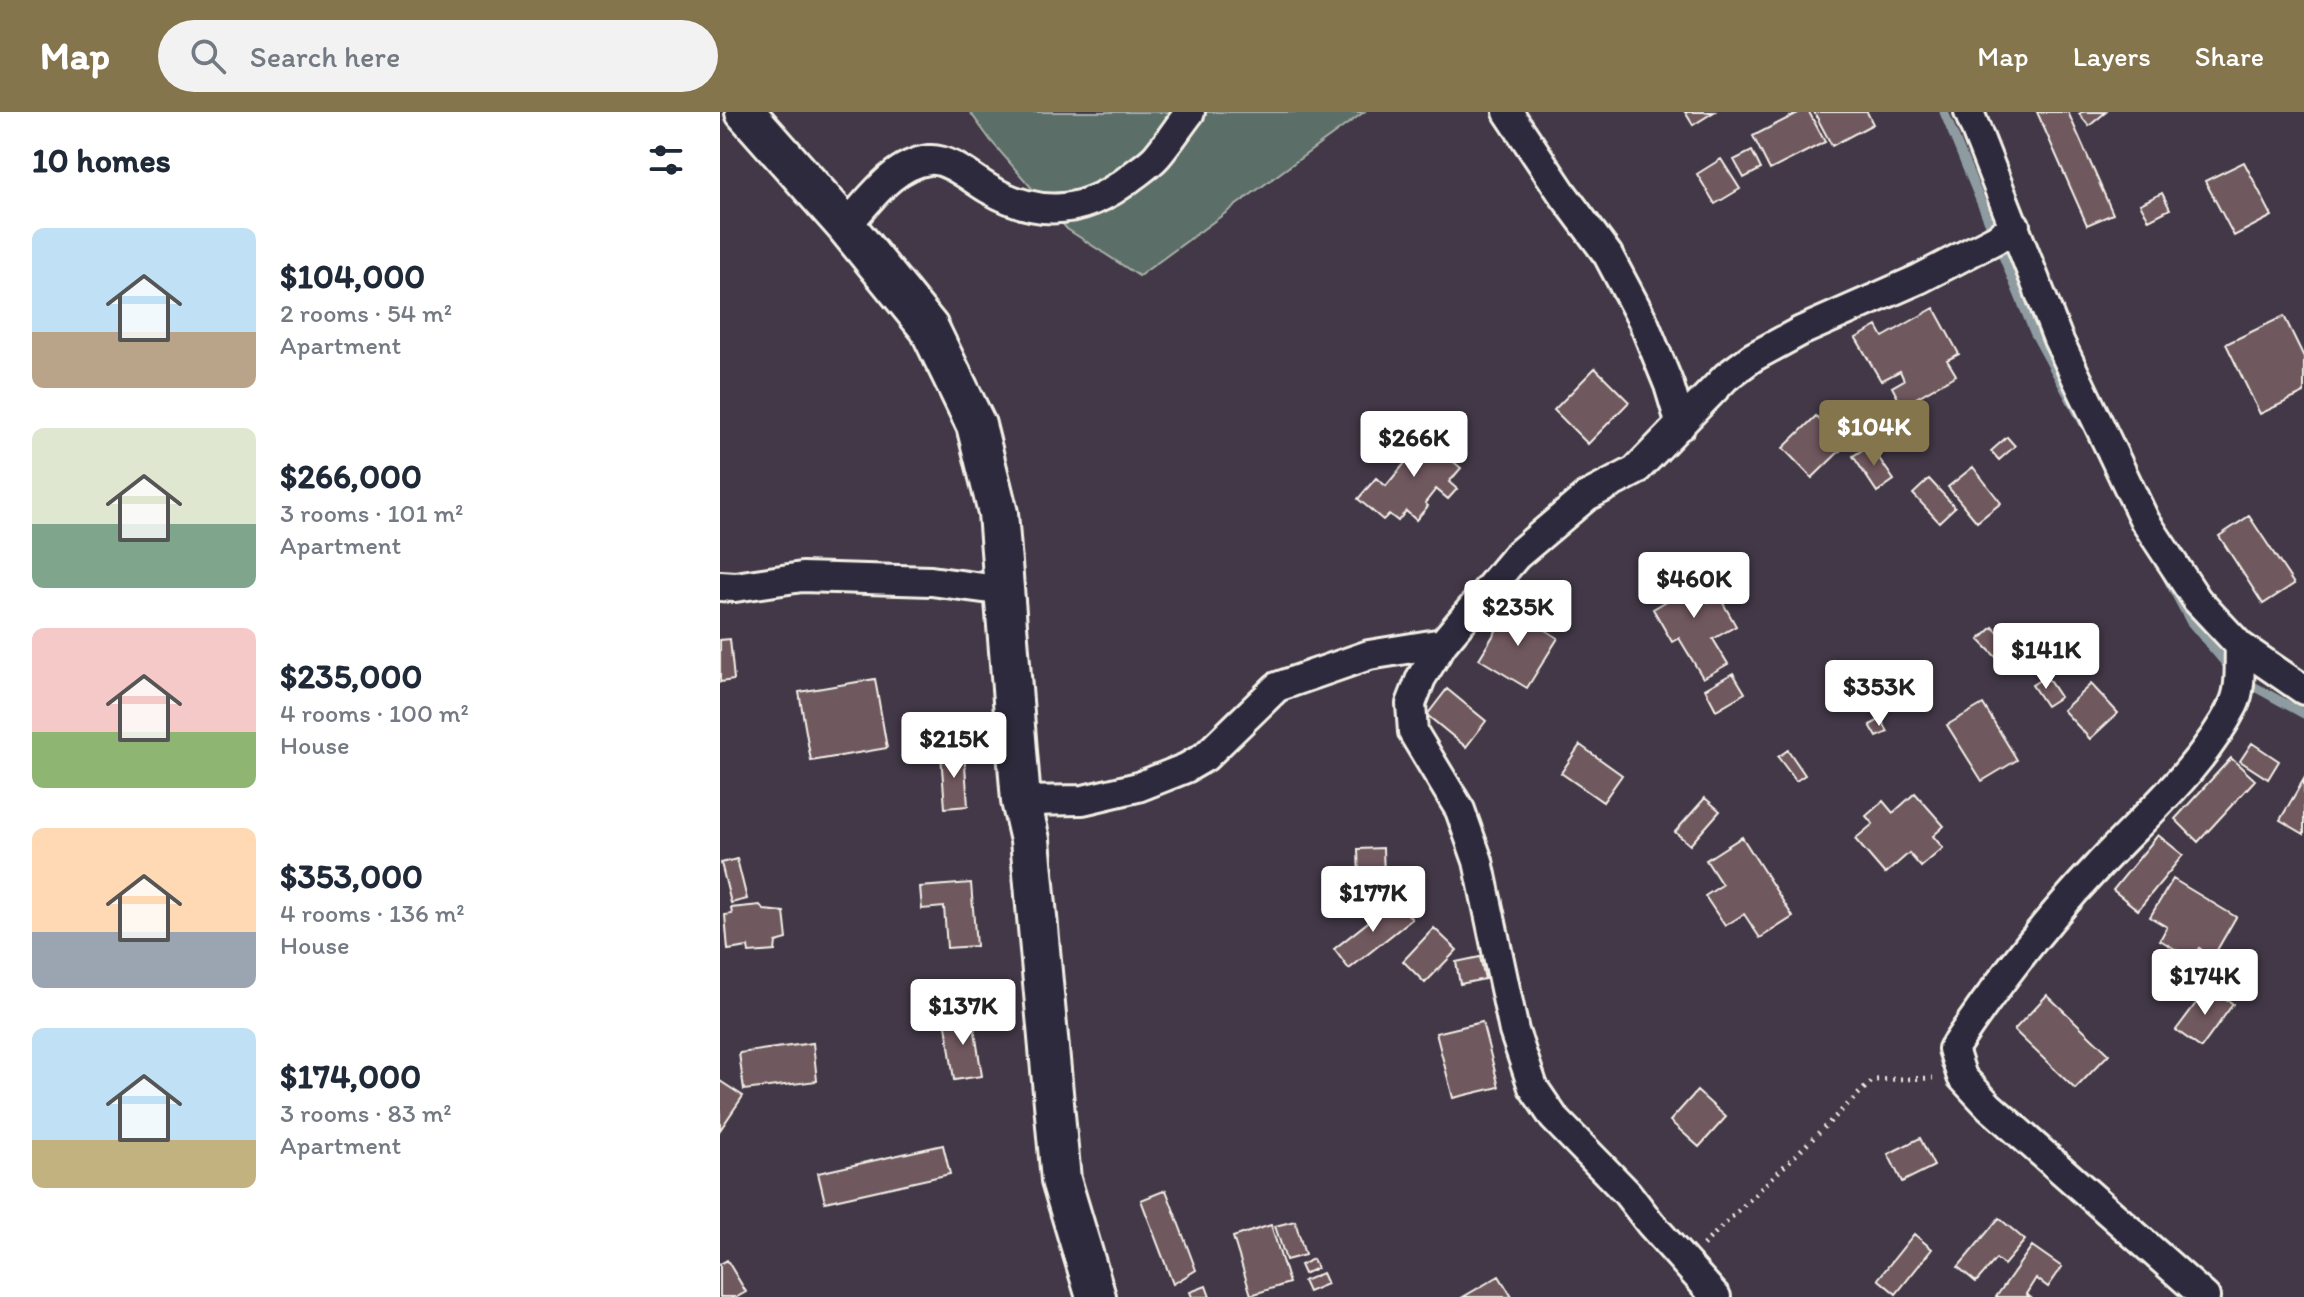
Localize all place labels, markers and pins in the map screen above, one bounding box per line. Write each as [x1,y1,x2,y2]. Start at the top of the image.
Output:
pin: $104K [1818,400,1930,468]
pin: $266K [1358,411,1470,479]
pin: $460K [1638,552,1750,620]
pin: $235K [1462,580,1574,648]
pin: $141K [1990,623,2102,691]
pin: $353K [1823,660,1935,728]
pin: $215K [898,712,1010,780]
pin: $177K [1317,866,1429,934]
pin: $174K [2149,949,2261,1017]
pin: $137K [907,979,1019,1047]

